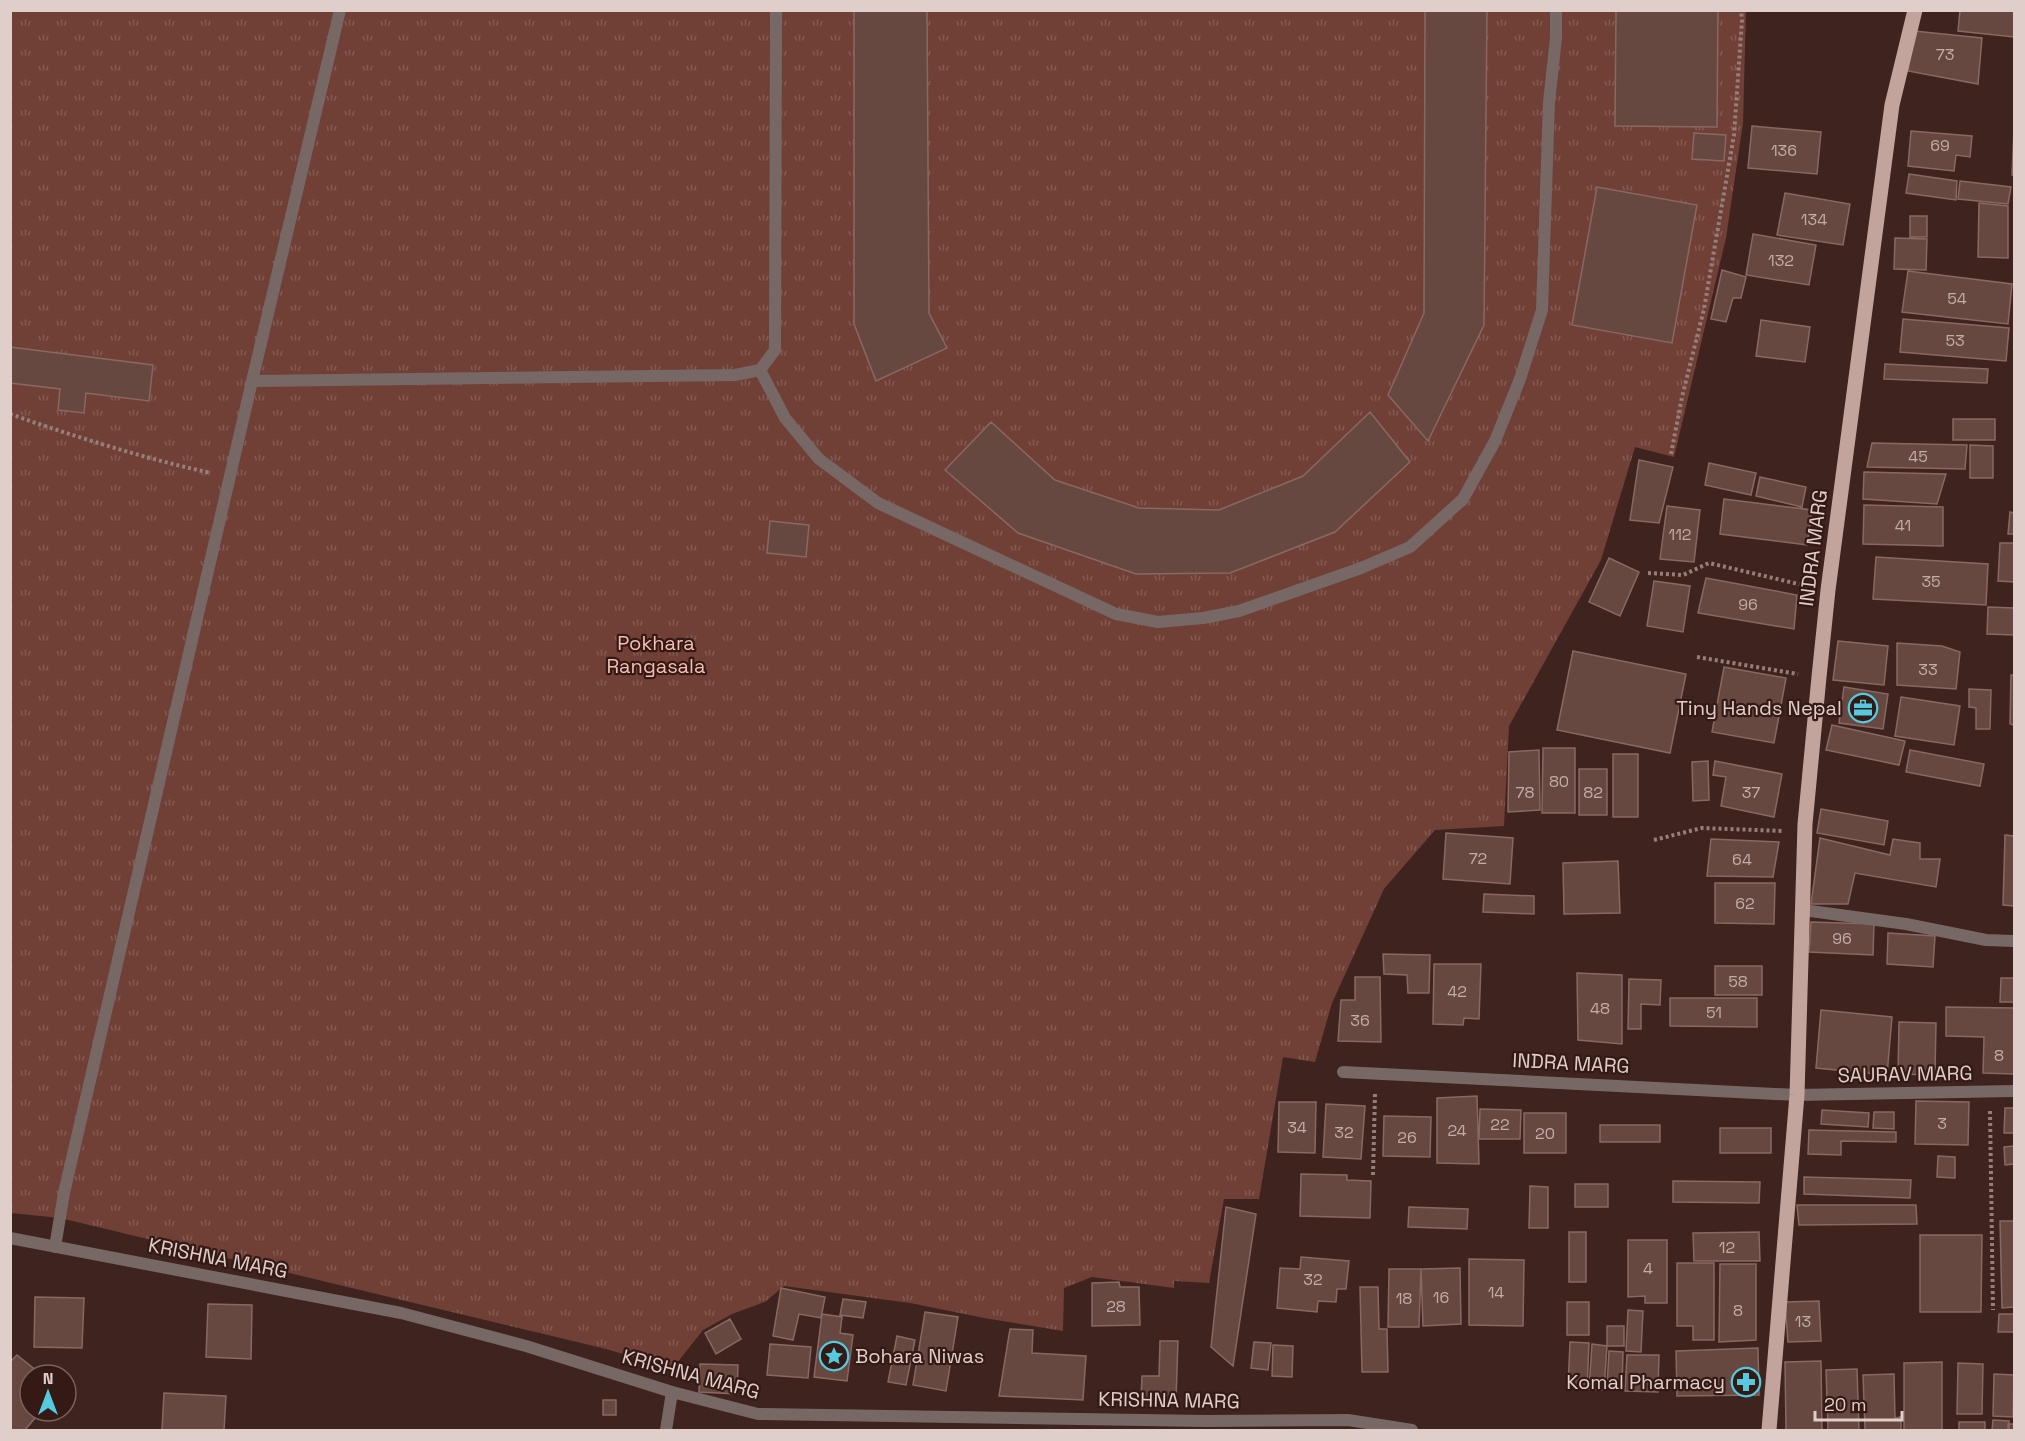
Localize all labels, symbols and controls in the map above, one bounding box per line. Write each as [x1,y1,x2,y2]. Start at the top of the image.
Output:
house number: 73 [1936,44,1954,65]
house number: 69 [1930,135,1950,156]
house number: 136 [1771,140,1797,161]
house number: 134 [1801,209,1827,230]
house number: 132 [1768,250,1794,271]
house number: 54 [1947,288,1967,309]
house number: 53 [1945,330,1965,351]
house number: 45 [1908,446,1928,467]
street label: INDRA MARG [1793,488,1833,608]
house number: 41 [1895,515,1911,536]
house number: 112 [1668,524,1692,545]
house number: 35 [1921,571,1941,592]
house number: 96 [1738,594,1758,615]
park label: Pokhara Rangasala [607,630,706,679]
house number: 33 [1918,659,1938,680]
office icon: Tiny Hands Nepal [1847,692,1879,724]
place label: Tiny Hands Nepal [1676,695,1842,721]
house number: 80 [1549,771,1569,792]
house number: 78 [1516,782,1535,803]
house number: 82 [1583,782,1603,803]
house number: 37 [1742,782,1760,803]
house number: 72 [1469,848,1487,869]
house number: 64 [1732,849,1752,870]
house number: 62 [1735,893,1755,914]
house number: 96 [1832,928,1852,949]
house number: 58 [1728,971,1748,992]
house number: 42 [1447,981,1467,1002]
house number: 48 [1590,998,1610,1019]
house number: 51 [1706,1002,1722,1023]
house number: 36 [1350,1010,1370,1031]
house number: 8 [1994,1045,2004,1066]
street label: INDRA MARG [1512,1047,1630,1079]
street label: SAURAV MARG [1837,1060,1973,1088]
house number: 3 [1937,1113,1947,1134]
house number: 22 [1490,1114,1510,1135]
house number: 34 [1287,1117,1307,1138]
house number: 24 [1447,1120,1467,1141]
house number: 32 [1334,1122,1354,1143]
house number: 20 [1535,1123,1555,1144]
house number: 26 [1397,1127,1417,1148]
street label: KRISHNA MARG [146,1232,290,1284]
house number: 12 [1719,1237,1735,1258]
house number: 4 [1643,1258,1653,1279]
house number: 32 [1303,1269,1323,1290]
house number: 14 [1488,1282,1504,1303]
house number: 16 [1433,1287,1449,1308]
house number: 18 [1396,1288,1412,1309]
house number: 28 [1106,1296,1126,1317]
house number: 8 [1733,1300,1743,1321]
house number: 13 [1795,1311,1811,1332]
place icon: Bohara Niwas [818,1340,850,1372]
street label: KRISHNA MARG [619,1343,763,1405]
place label: Bohara Niwas [855,1343,984,1369]
north arrow [18,1363,78,1423]
pharmacy icon: Komal Pharmacy [1730,1366,1762,1398]
text: N [43,1368,53,1389]
place label: Komal Pharmacy [1566,1369,1725,1395]
scale bar [1815,1384,1902,1422]
street label: KRISHNA MARG [1098,1386,1240,1414]
text: 20 m [1824,1393,1867,1416]

